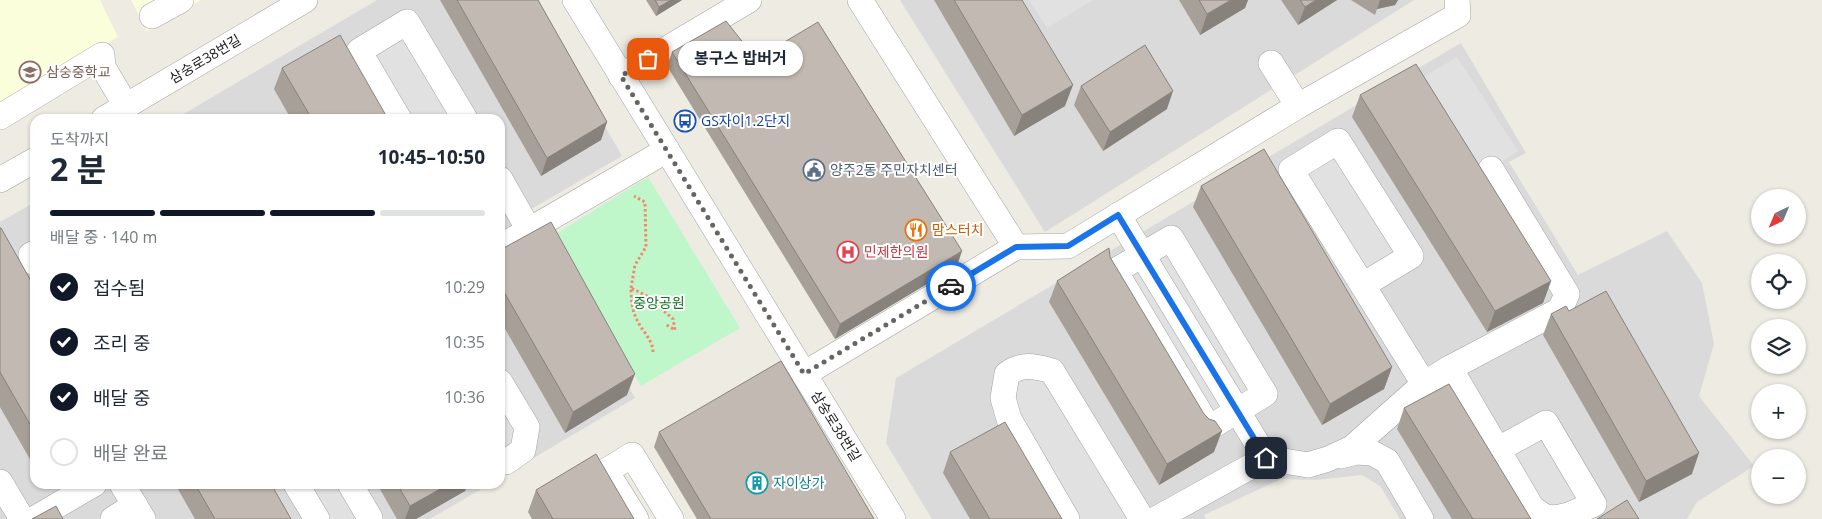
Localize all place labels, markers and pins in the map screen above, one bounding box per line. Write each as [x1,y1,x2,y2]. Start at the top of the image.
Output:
pin [627,38,669,80]
callout: 봉구스 밥버거 [678,42,803,76]
school or university icon: 삼숭중학교 [18,60,42,84]
place label: 삼숭중학교 [46,62,111,81]
bus stop icon: GS자이1.2단지 [673,109,697,133]
place label: GS자이1.2단지 [701,111,790,130]
public building icon: 양주2동 주민자치센터 [802,158,826,182]
place label: 양주2동 주민자치센터 [830,160,958,179]
restaurant icon: 맘스터치 [904,218,928,242]
place label: 맘스터치 [932,220,984,239]
hospital icon: 민제한의원 [836,240,860,264]
place label: 민제한의원 [864,242,928,261]
pin [1245,437,1287,479]
building icon: 자이상가 [745,471,769,495]
place label: 자이상가 [773,473,825,492]

